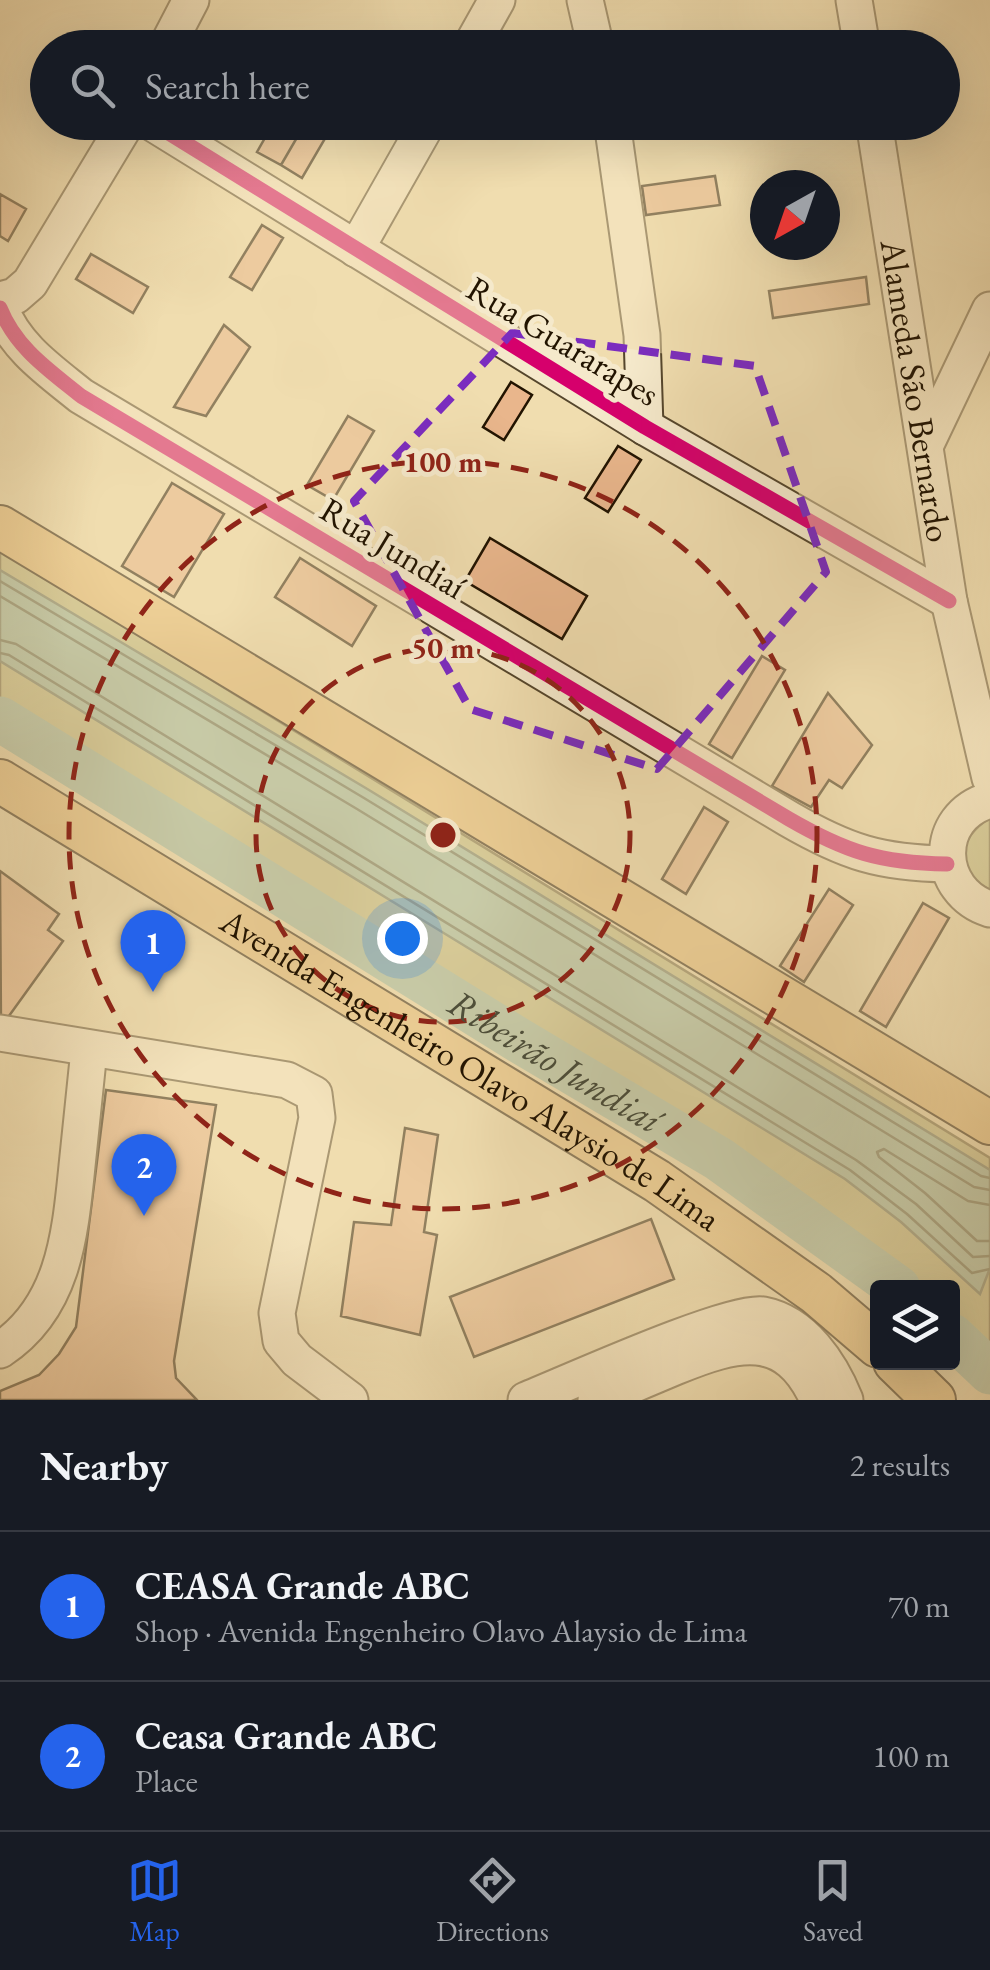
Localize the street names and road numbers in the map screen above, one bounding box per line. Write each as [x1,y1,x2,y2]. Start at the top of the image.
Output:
street label: Alameda São Bernardo [871,235,962,545]
street label: Rua Guararapes [459,265,668,416]
street label: Rua Jundiaí [312,487,475,609]
street label: Avenida Engenheiro Olavo Alaysio de Lima [212,897,729,1241]

